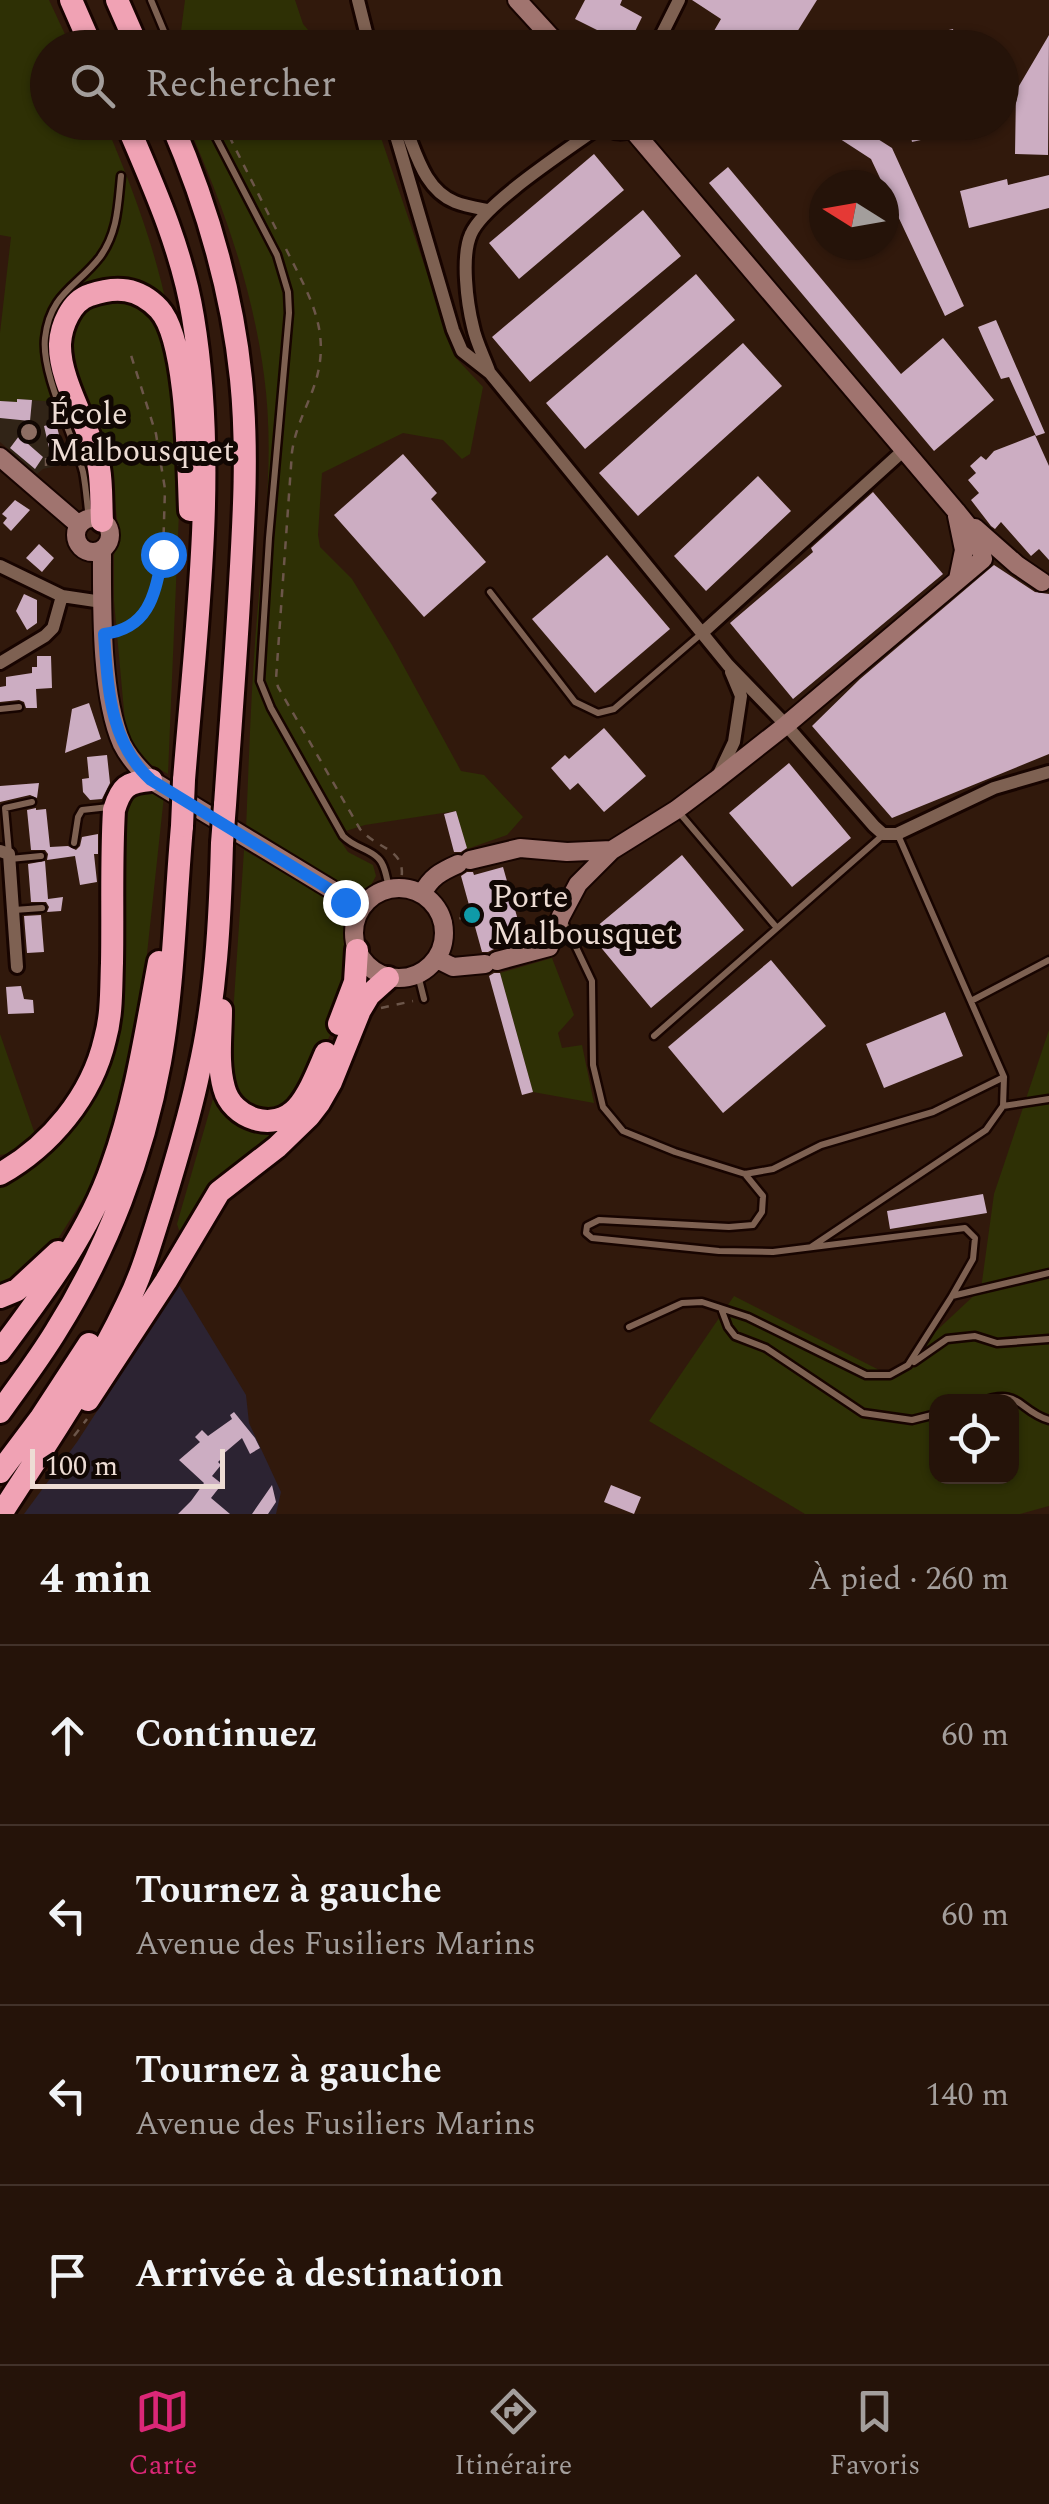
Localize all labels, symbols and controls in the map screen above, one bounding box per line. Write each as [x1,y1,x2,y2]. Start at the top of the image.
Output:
search box [30,30,1019,140]
text: Rechercher [145,56,336,114]
icon: search [65,58,120,113]
north arrow [809,170,899,260]
place label: École Malbousquet [49,390,234,476]
marker: École Malbousquet [18,421,40,443]
route start [141,532,187,578]
place label: Porte Malbousquet [492,873,677,959]
route end [323,880,369,926]
marker: Porte Malbousquet [461,904,483,926]
map controls [929,1394,1019,1484]
button: locate [929,1394,1019,1484]
scale bar [30,1444,225,1488]
text: 100 m [45,1445,118,1488]
text: 4 min [40,1548,152,1611]
text: À pied · 260 m [808,1555,1009,1604]
text: Continuez [135,1706,317,1764]
icon: ahead [40,1708,95,1763]
text: 60 m [941,1711,1009,1760]
text: Tournez à gauche [135,1862,442,1920]
icon: left [40,1888,95,1943]
text: 60 m [941,1891,1009,1940]
text: Avenue des Fusiliers Marins [135,1920,536,1969]
text: Tournez à gauche [135,2042,442,2100]
icon: left [40,2068,95,2123]
text: 140 m [925,2071,1009,2120]
text: Avenue des Fusiliers Marins [135,2100,536,2149]
text: Arrivée à destination [135,2246,504,2304]
icon: arrive [40,2248,95,2303]
tab: Carte [129,2384,197,2487]
tab: Itinéraire [454,2384,572,2487]
tab: Favoris [830,2384,920,2487]

